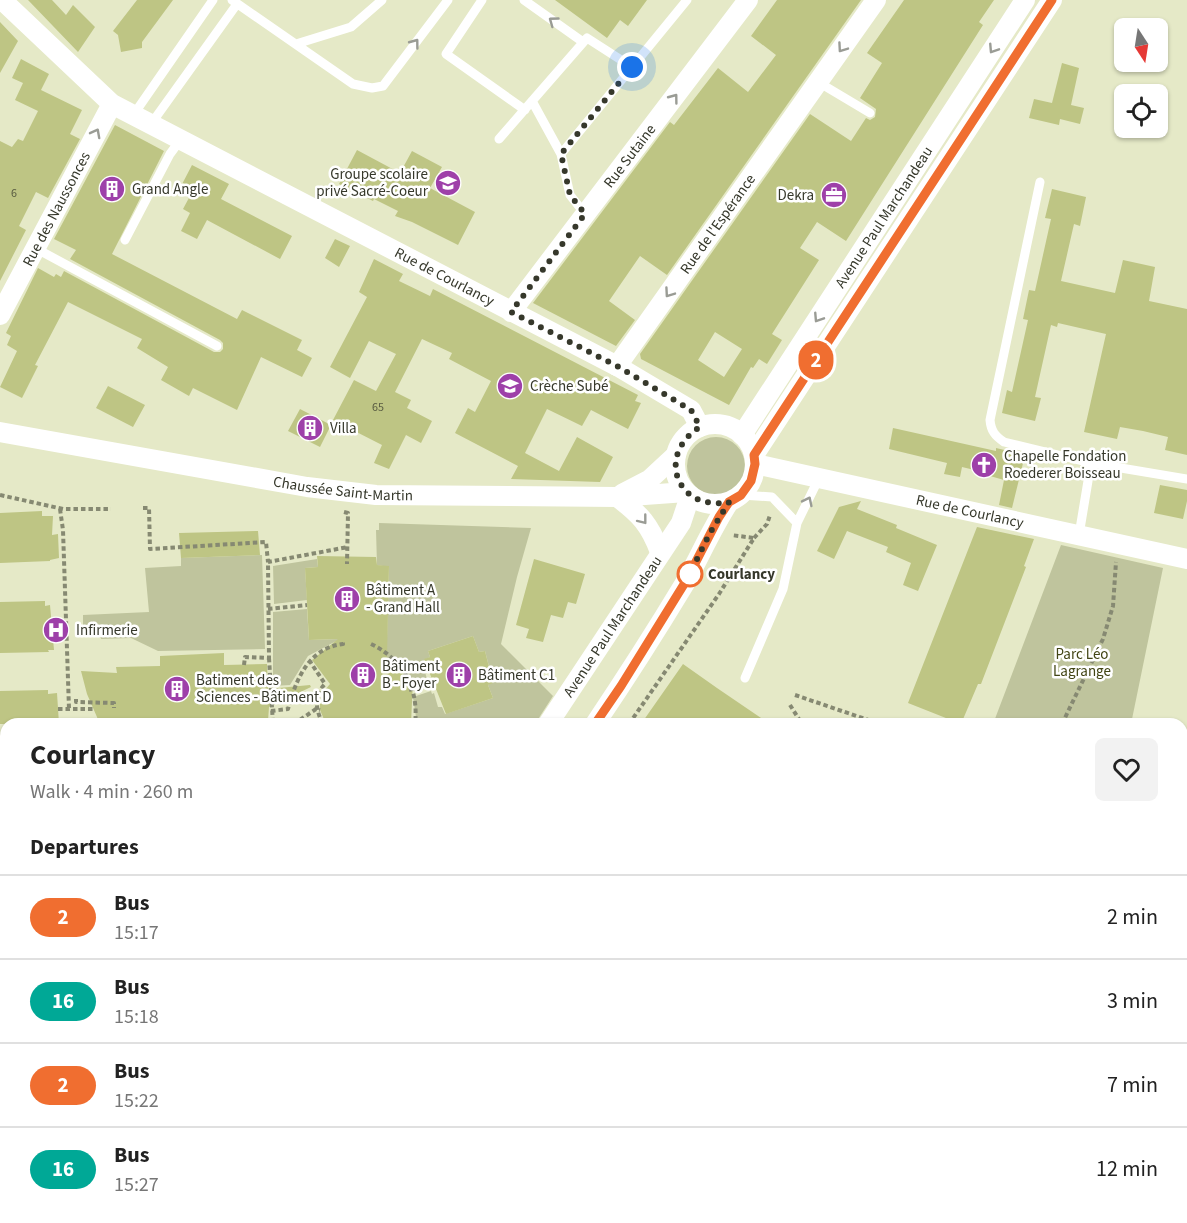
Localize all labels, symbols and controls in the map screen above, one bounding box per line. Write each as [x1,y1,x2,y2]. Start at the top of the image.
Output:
one-way arrow [549,17,560,28]
north arrow [1114,18,1168,72]
map controls [1114,18,1168,138]
one-way arrow [408,39,419,50]
one-way arrow [838,41,849,52]
one-way arrow [989,43,1001,53]
your location [617,52,647,82]
button: locate [1114,84,1168,138]
one-way arrow [666,94,677,105]
street label: Rue Sutaine [598,120,661,192]
one-way arrow [89,129,100,140]
street label: Avenue Paul Marchandeau [830,142,938,292]
street label: Rue des Naussonces [17,148,95,270]
place label: Groupe scolaire privé Sacré-Coeur [316,164,429,202]
school or university icon: Groupe scolaire privé Sacré-Coeur [433,168,463,198]
street label: Rue de l'Espérance [675,170,760,278]
building icon: Grand Angle [97,174,127,204]
place label: Grand Angle [132,179,208,200]
office icon: Dekra [819,180,849,210]
house number: 6 [11,185,17,202]
place label: Dekra [777,185,814,206]
street label: Rue de Courlancy [391,242,498,311]
one-way arrow [665,286,676,297]
one-way arrow [814,311,825,322]
line badge: 2 [796,340,836,380]
text: 2 [810,345,822,375]
school or university icon: Crèche Subé [495,371,525,401]
place label: Crèche Subé [530,376,608,397]
house number: 65 [372,399,384,416]
building icon: Villa [295,413,325,443]
place label: Villa [330,418,357,439]
place label: Chapelle Fondation Roederer Boisseau [1004,446,1126,484]
church icon: Chapelle Fondation Roederer Boisseau [969,450,999,480]
street label: Chaussée Saint-Martin [272,471,413,506]
street label: Rue de Courlancy [914,489,1026,533]
one-way arrow [801,496,813,507]
one-way arrow [636,514,647,525]
street label: Avenue Paul Marchandeau [558,552,667,701]
marker: Courlancy [677,561,703,587]
place label: Courlancy [708,564,775,585]
place label: Bâtiment A - Grand Hall [366,580,440,618]
building icon: Bâtiment A - Grand Hall [332,584,362,614]
hospital icon: Infirmerie [41,615,71,645]
place label: Infirmerie [76,620,138,641]
park label: Parc Léo Lagrange [1053,644,1111,682]
place label: Bâtiment B - Foyer [382,656,440,694]
building icon: Bâtiment B - Foyer [348,660,378,690]
building icon: Bâtiment C1 [444,660,474,690]
place label: Bâtiment C1 [478,665,555,686]
place label: Batiment des Sciences - Bâtiment D [196,670,331,708]
building icon: Batiment des Sciences - Bâtiment D [162,674,192,704]
text: Courlancy [30,735,155,775]
button: heart [1095,738,1158,801]
text: Walk · 4 min · 260 m [30,778,193,806]
text: Departures [30,831,139,863]
text: Bus [114,887,150,919]
text: 2 min [1107,901,1158,933]
text: 2 [57,902,69,932]
text: 15:17 [114,919,159,947]
text: Bus [114,971,150,1003]
text: 3 min [1107,985,1158,1017]
text: 16 [52,986,74,1016]
text: 15:18 [114,1003,159,1031]
text: Bus [114,1055,150,1087]
text: 7 min [1107,1069,1158,1101]
text: 2 [57,1070,69,1100]
text: 15:22 [114,1087,159,1115]
text: Bus [114,1139,150,1171]
text: 12 min [1096,1153,1158,1185]
text: 16 [52,1154,74,1184]
text: 15:27 [114,1171,159,1199]

